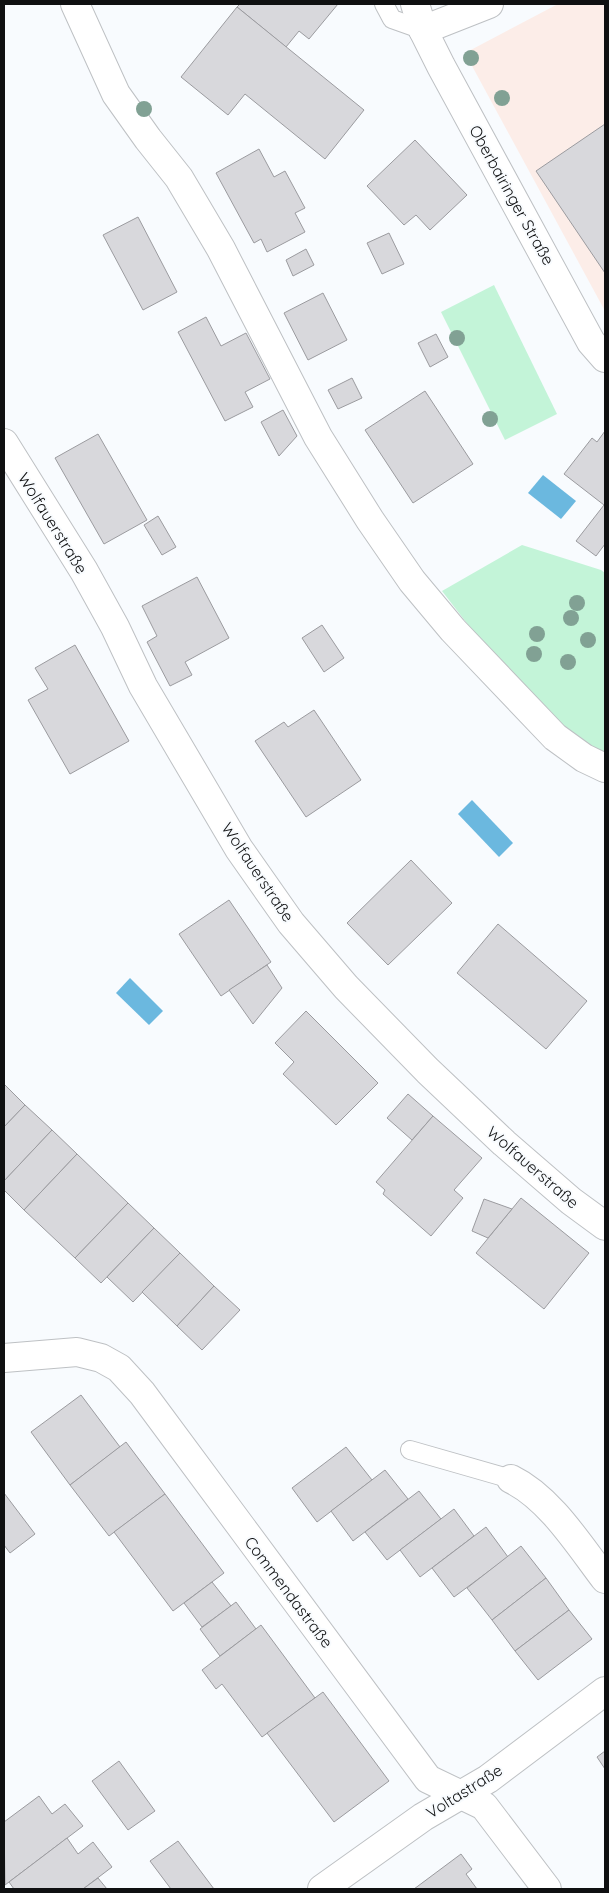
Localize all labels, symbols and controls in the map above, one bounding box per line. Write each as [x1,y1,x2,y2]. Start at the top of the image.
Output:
street label: Oberbairinger Straße [465,122,559,268]
street label: Wolfauerstraße [14,469,92,577]
street label: Wolfauerstraße [217,819,299,925]
street label: Wolfauerstraße [483,1122,583,1212]
street label: Commendastraße [241,1532,337,1652]
street label: Voltastraße [422,1760,506,1822]

